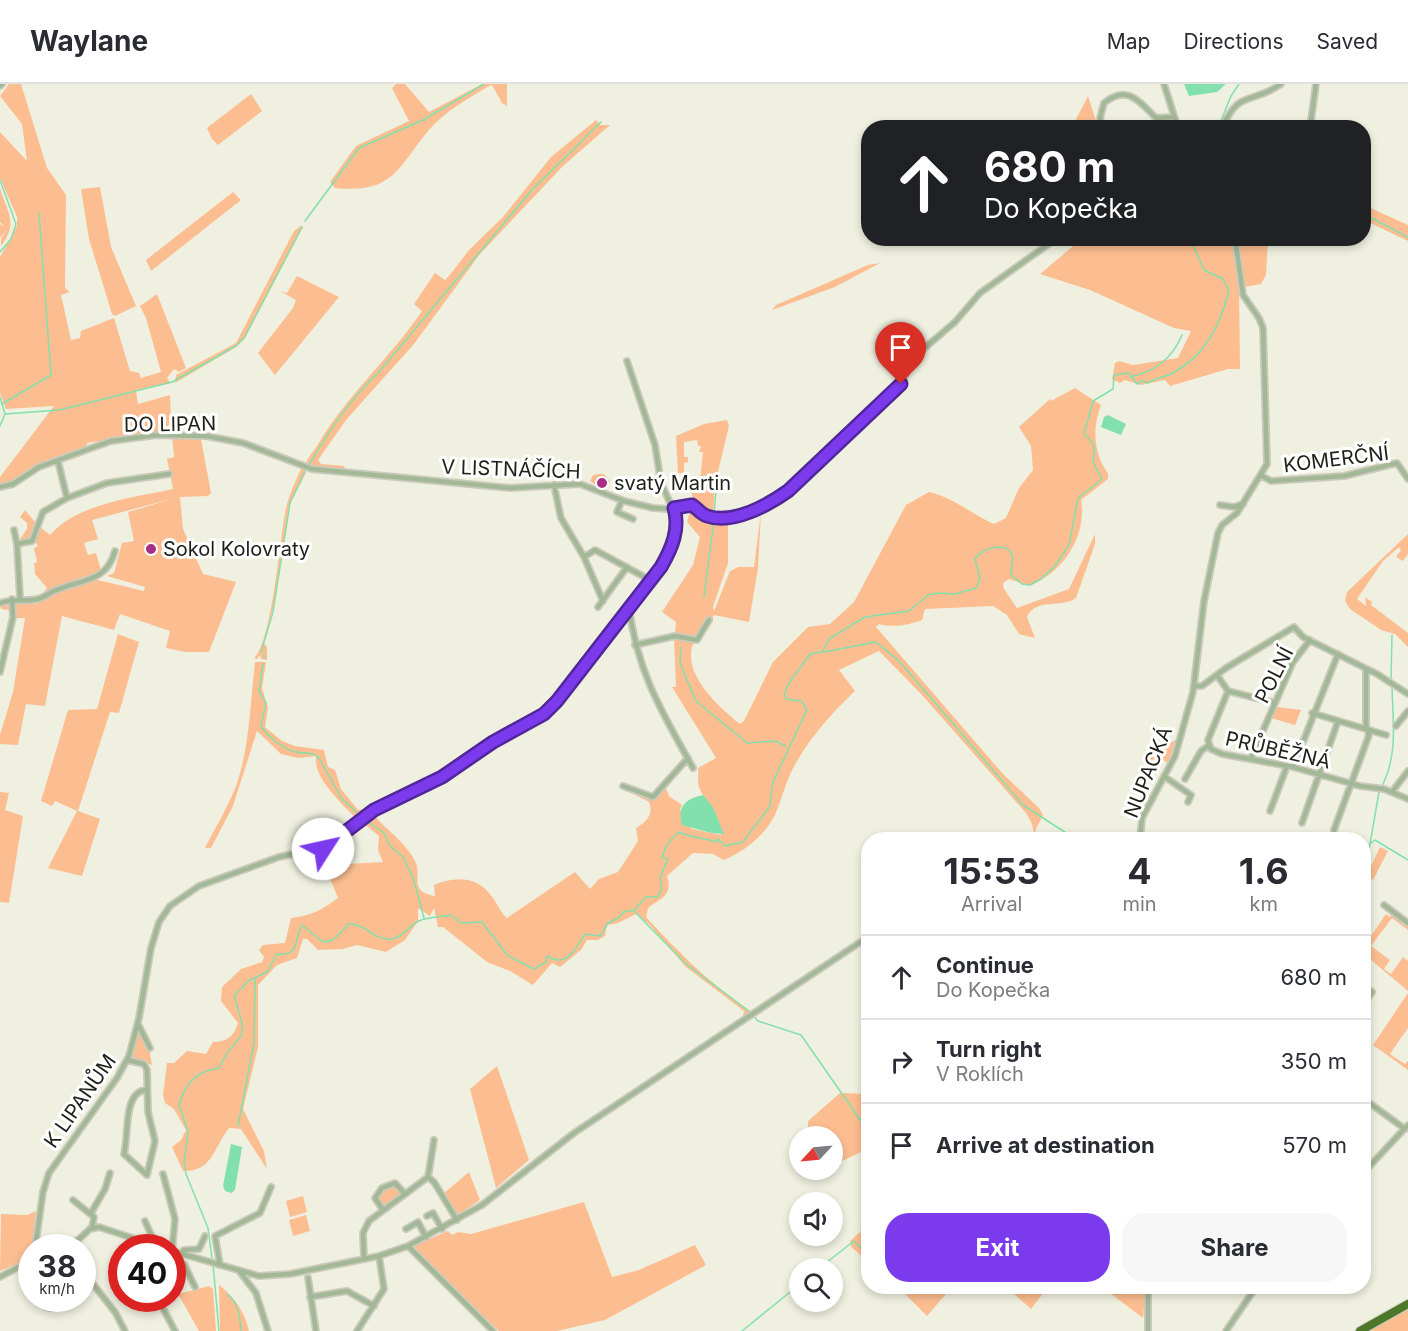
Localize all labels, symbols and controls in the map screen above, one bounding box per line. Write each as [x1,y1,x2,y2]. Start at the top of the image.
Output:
text: Waylane [30,24,148,58]
text: Map [1107,29,1150,54]
text: Directions [1183,29,1284,54]
text: Saved [1317,29,1378,54]
text: 680 m [984,141,1115,192]
icon: ahead [885,144,963,222]
text: Do Kopečka [984,192,1138,225]
pin [875,322,926,384]
icon: arrive [884,331,917,364]
street label: DO LIPAN [124,411,216,437]
street label: KOMERČNÍ [1282,440,1391,477]
street label: V LISTNÁČÍCH [441,454,581,483]
place label: svatý Martin [614,471,731,495]
marker: svatý Martin [595,476,609,490]
place label: Sokol Kolovraty [163,537,310,561]
marker: Sokol Kolovraty [144,542,158,556]
street label: POLNÍ [1249,642,1299,707]
street label: NUPACKÁ [1118,722,1177,821]
street label: PRŮBĚŽNÁ [1223,724,1334,774]
position arrow [291,817,355,881]
text: 15:53 [943,849,1040,893]
text: 4 [1127,849,1152,893]
text: 1.6 [1239,849,1289,893]
text: Arrival [961,892,1022,916]
text: min [1122,892,1157,916]
text: km [1250,892,1278,916]
text: Continue [936,952,1034,978]
icon: ahead [885,961,918,994]
text: 680 m [1280,964,1347,990]
text: Do Kopečka [936,978,1050,1002]
text: Turn right [936,1036,1042,1062]
icon: right [885,1045,918,1078]
street label: K LIPANŮM [37,1048,121,1152]
text: 350 m [1281,1048,1347,1074]
text: V Roklích [936,1062,1024,1086]
north arrow [789,1126,843,1180]
map controls [789,1126,843,1312]
icon: arrive [885,1129,918,1162]
text: Arrive at destination [936,1132,1155,1158]
text: 570 m [1282,1132,1347,1158]
button: sound [789,1192,843,1246]
button: Exit [885,1213,1110,1282]
button: Share [1122,1213,1347,1282]
speed limit sign: 40 [108,1234,186,1312]
text: 38 [38,1248,76,1284]
button: search [789,1258,843,1312]
text: km/h [39,1279,75,1298]

